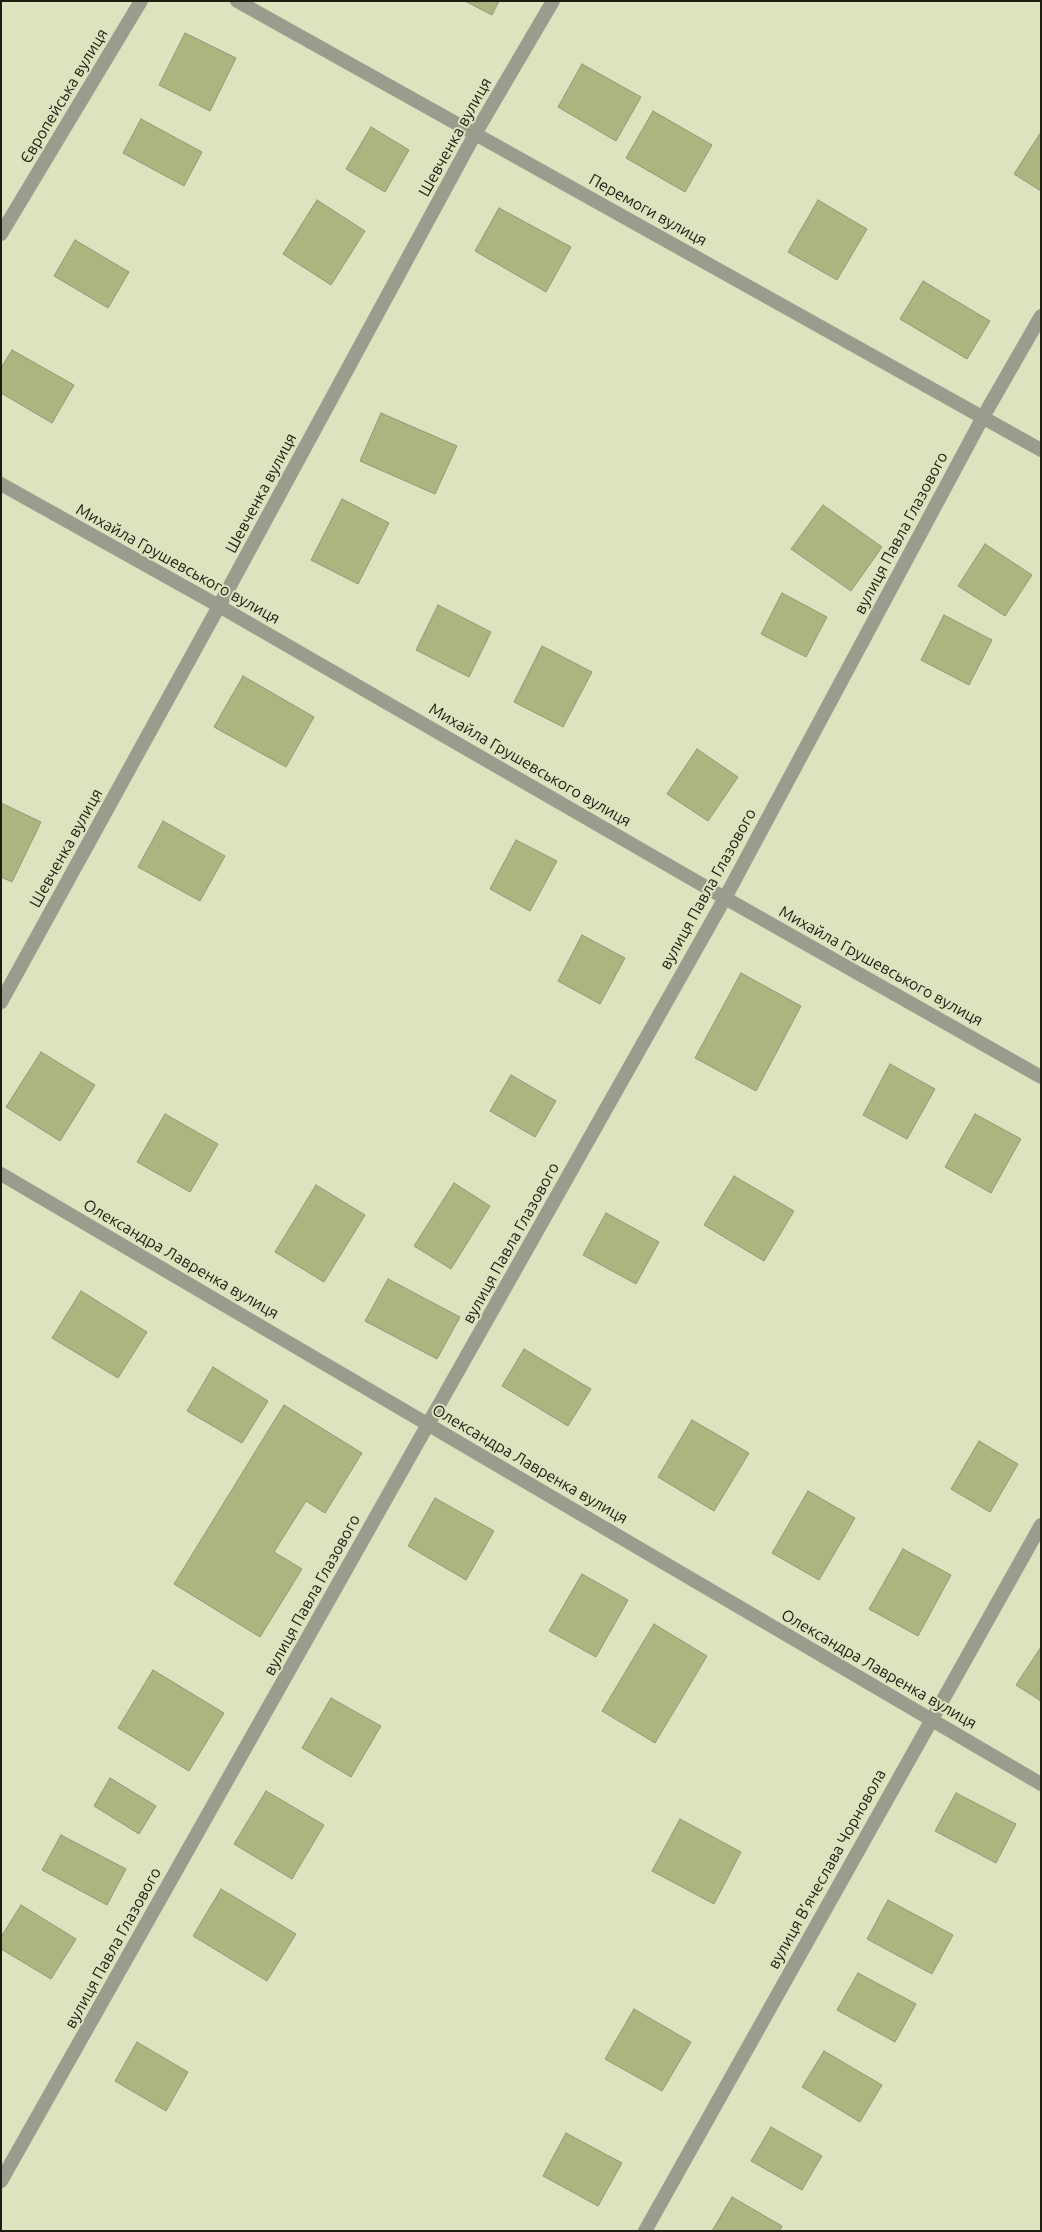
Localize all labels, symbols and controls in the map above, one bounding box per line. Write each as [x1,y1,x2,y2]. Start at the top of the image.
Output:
street label: Європейська вулиця [16,25,112,167]
street label: Шевченка вулиця [414,74,496,200]
street label: Перемоги вулиця [586,170,710,250]
street label: Шевченка вулиця [221,430,301,556]
street label: вулиця Павла Глазового [850,449,952,617]
street label: Михайла Грушевського вулиця [73,500,283,628]
street label: Михайла Грушевського вулиця [425,699,635,831]
street label: Шевченка вулиця [25,785,107,911]
street label: вулиця Павла Глазового [656,805,760,973]
street label: Михайла Грушевського вулиця [776,902,986,1030]
street label: вулиця Павла Глазового [459,1159,563,1327]
street label: Олександра Лавренка вулиця [80,1195,282,1323]
street label: Олександра Лавренка вулиця [429,1400,631,1528]
street label: вулиця Павла Глазового [260,1511,364,1679]
street label: Олександра Лавренка вулиця [778,1605,980,1733]
street label: вулиця В’ячеслава Чорновола [764,1766,890,1972]
street label: вулиця Павла Глазового [61,1864,165,2032]

